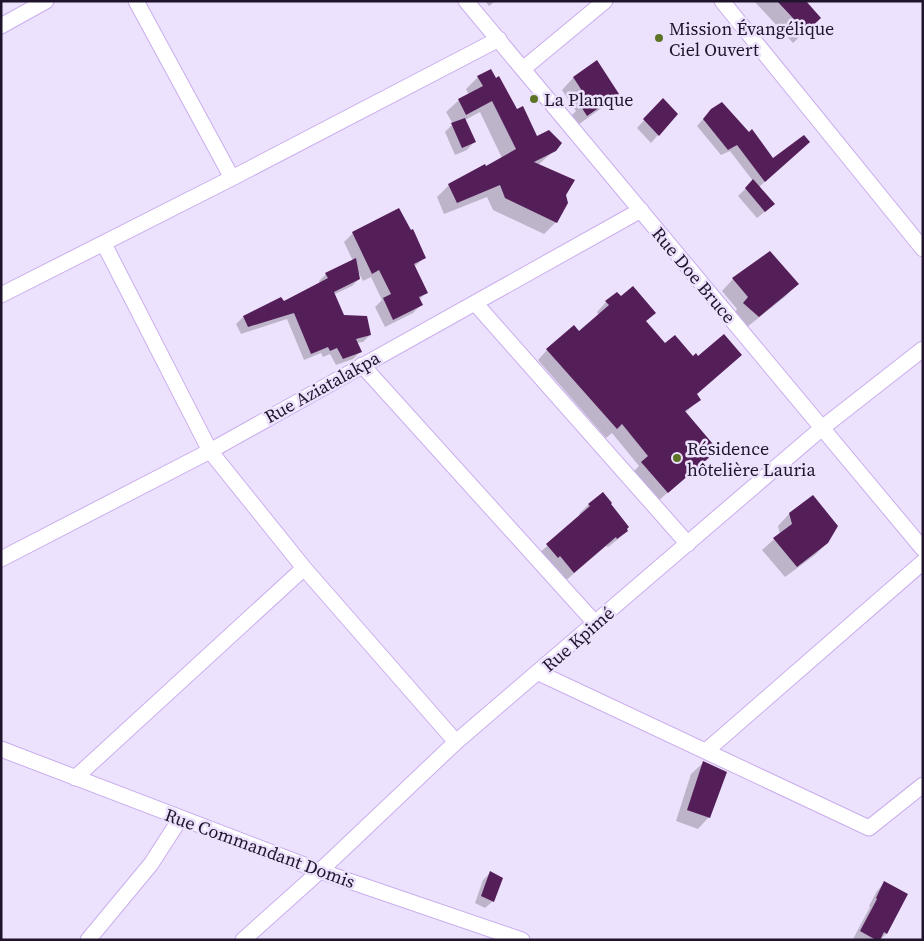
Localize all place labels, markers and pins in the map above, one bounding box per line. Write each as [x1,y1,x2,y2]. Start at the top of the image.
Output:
place label: Mission Évangélique Ciel Ouvert [669,16,834,62]
marker: Mission Évangélique Ciel Ouvert [653,32,665,44]
place label: La Planque [544,87,633,112]
marker: La Planque [528,93,540,105]
place label: Résidence hôtelière Lauria [687,436,816,482]
marker: Résidence hôtelière Lauria [671,452,683,464]

